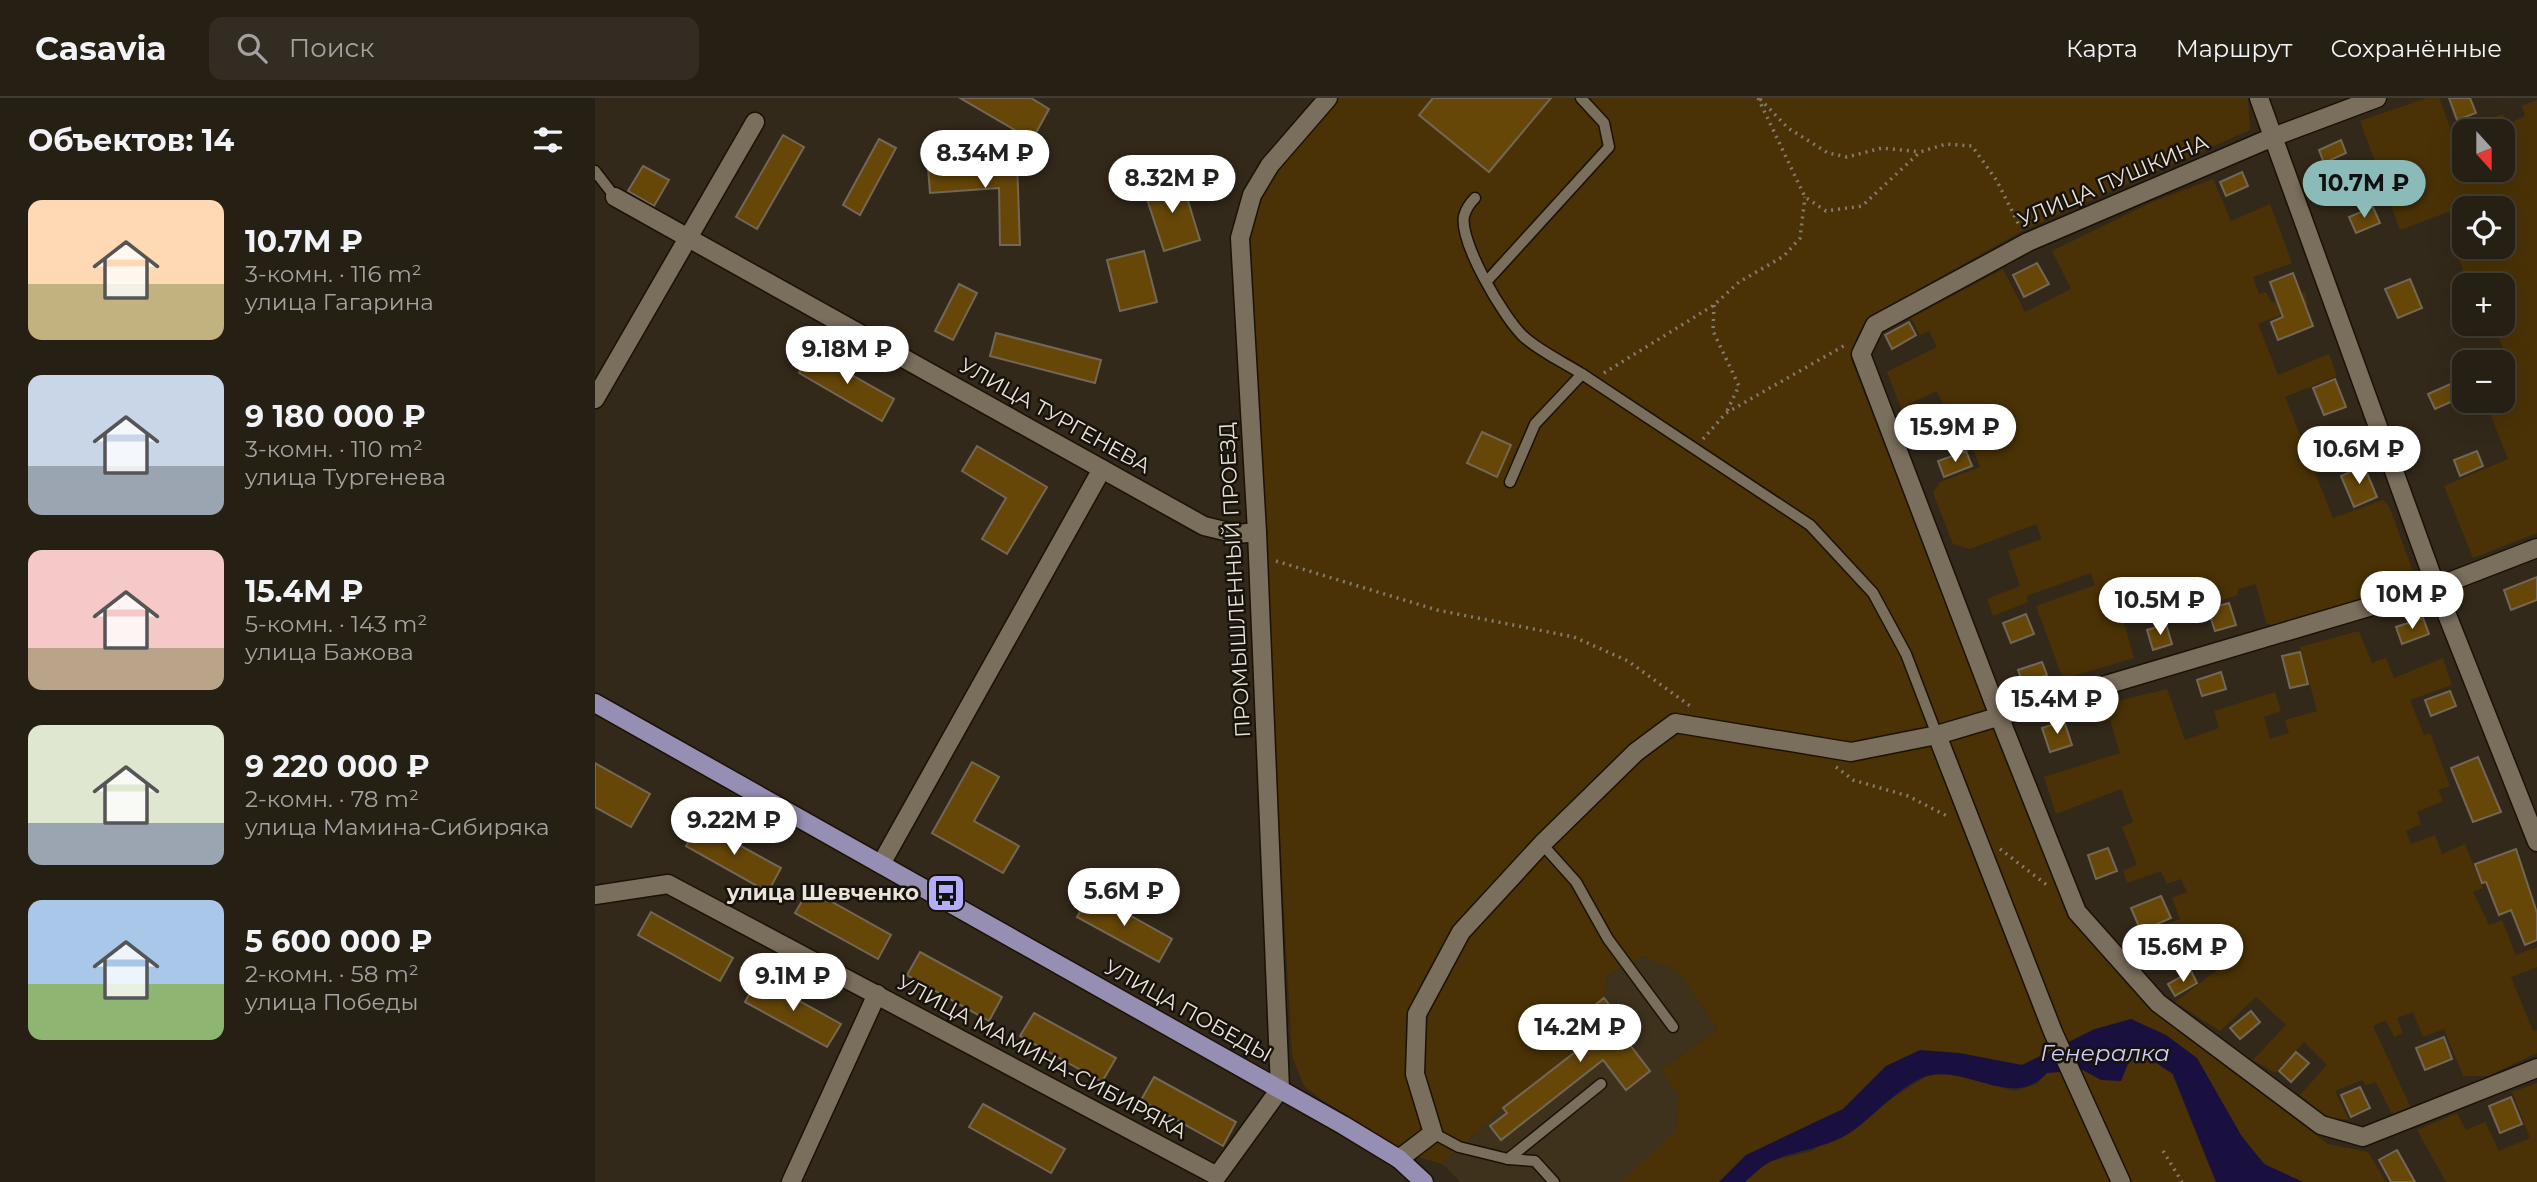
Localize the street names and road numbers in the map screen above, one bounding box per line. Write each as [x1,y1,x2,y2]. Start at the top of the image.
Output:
street label: УЛИЦА ПУШКИНА [2014,129,2212,232]
street label: УЛИЦА ТУРГЕНЕВА [955,353,1155,479]
street label: ПРОМЫШЛЕННЫЙ ПРОЕЗД [1214,422,1255,738]
street label: УЛИЦА ПОБЕДЫ [1100,954,1276,1067]
street label: УЛИЦА МАМИНА-СИБИРЯКА [893,969,1192,1144]

